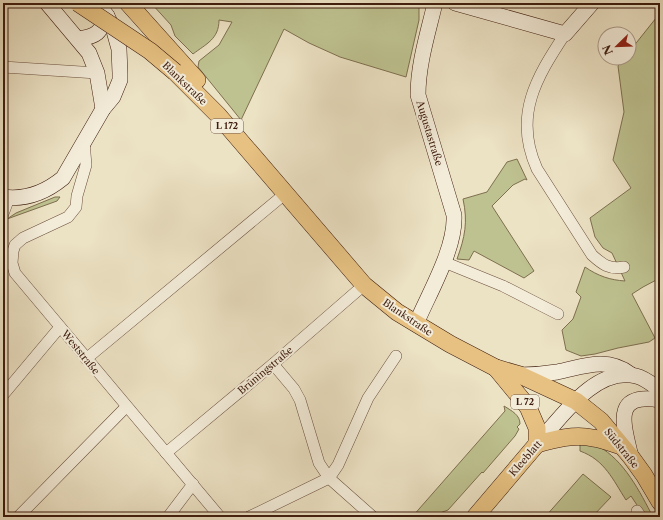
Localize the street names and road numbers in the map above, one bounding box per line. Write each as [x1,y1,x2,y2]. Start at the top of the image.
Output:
street label: Blankstraße [160,59,210,108]
street label: Augustastraße [413,98,446,168]
road number: L 172 [211,119,243,133]
street label: Blankstraße [380,296,435,339]
street label: Weststraße [58,327,103,377]
street label: Brüningstraße [235,343,296,397]
road number: L 72 [511,395,539,409]
street label: Südstraße [601,426,642,471]
street label: Kleeblatt [506,437,545,479]

